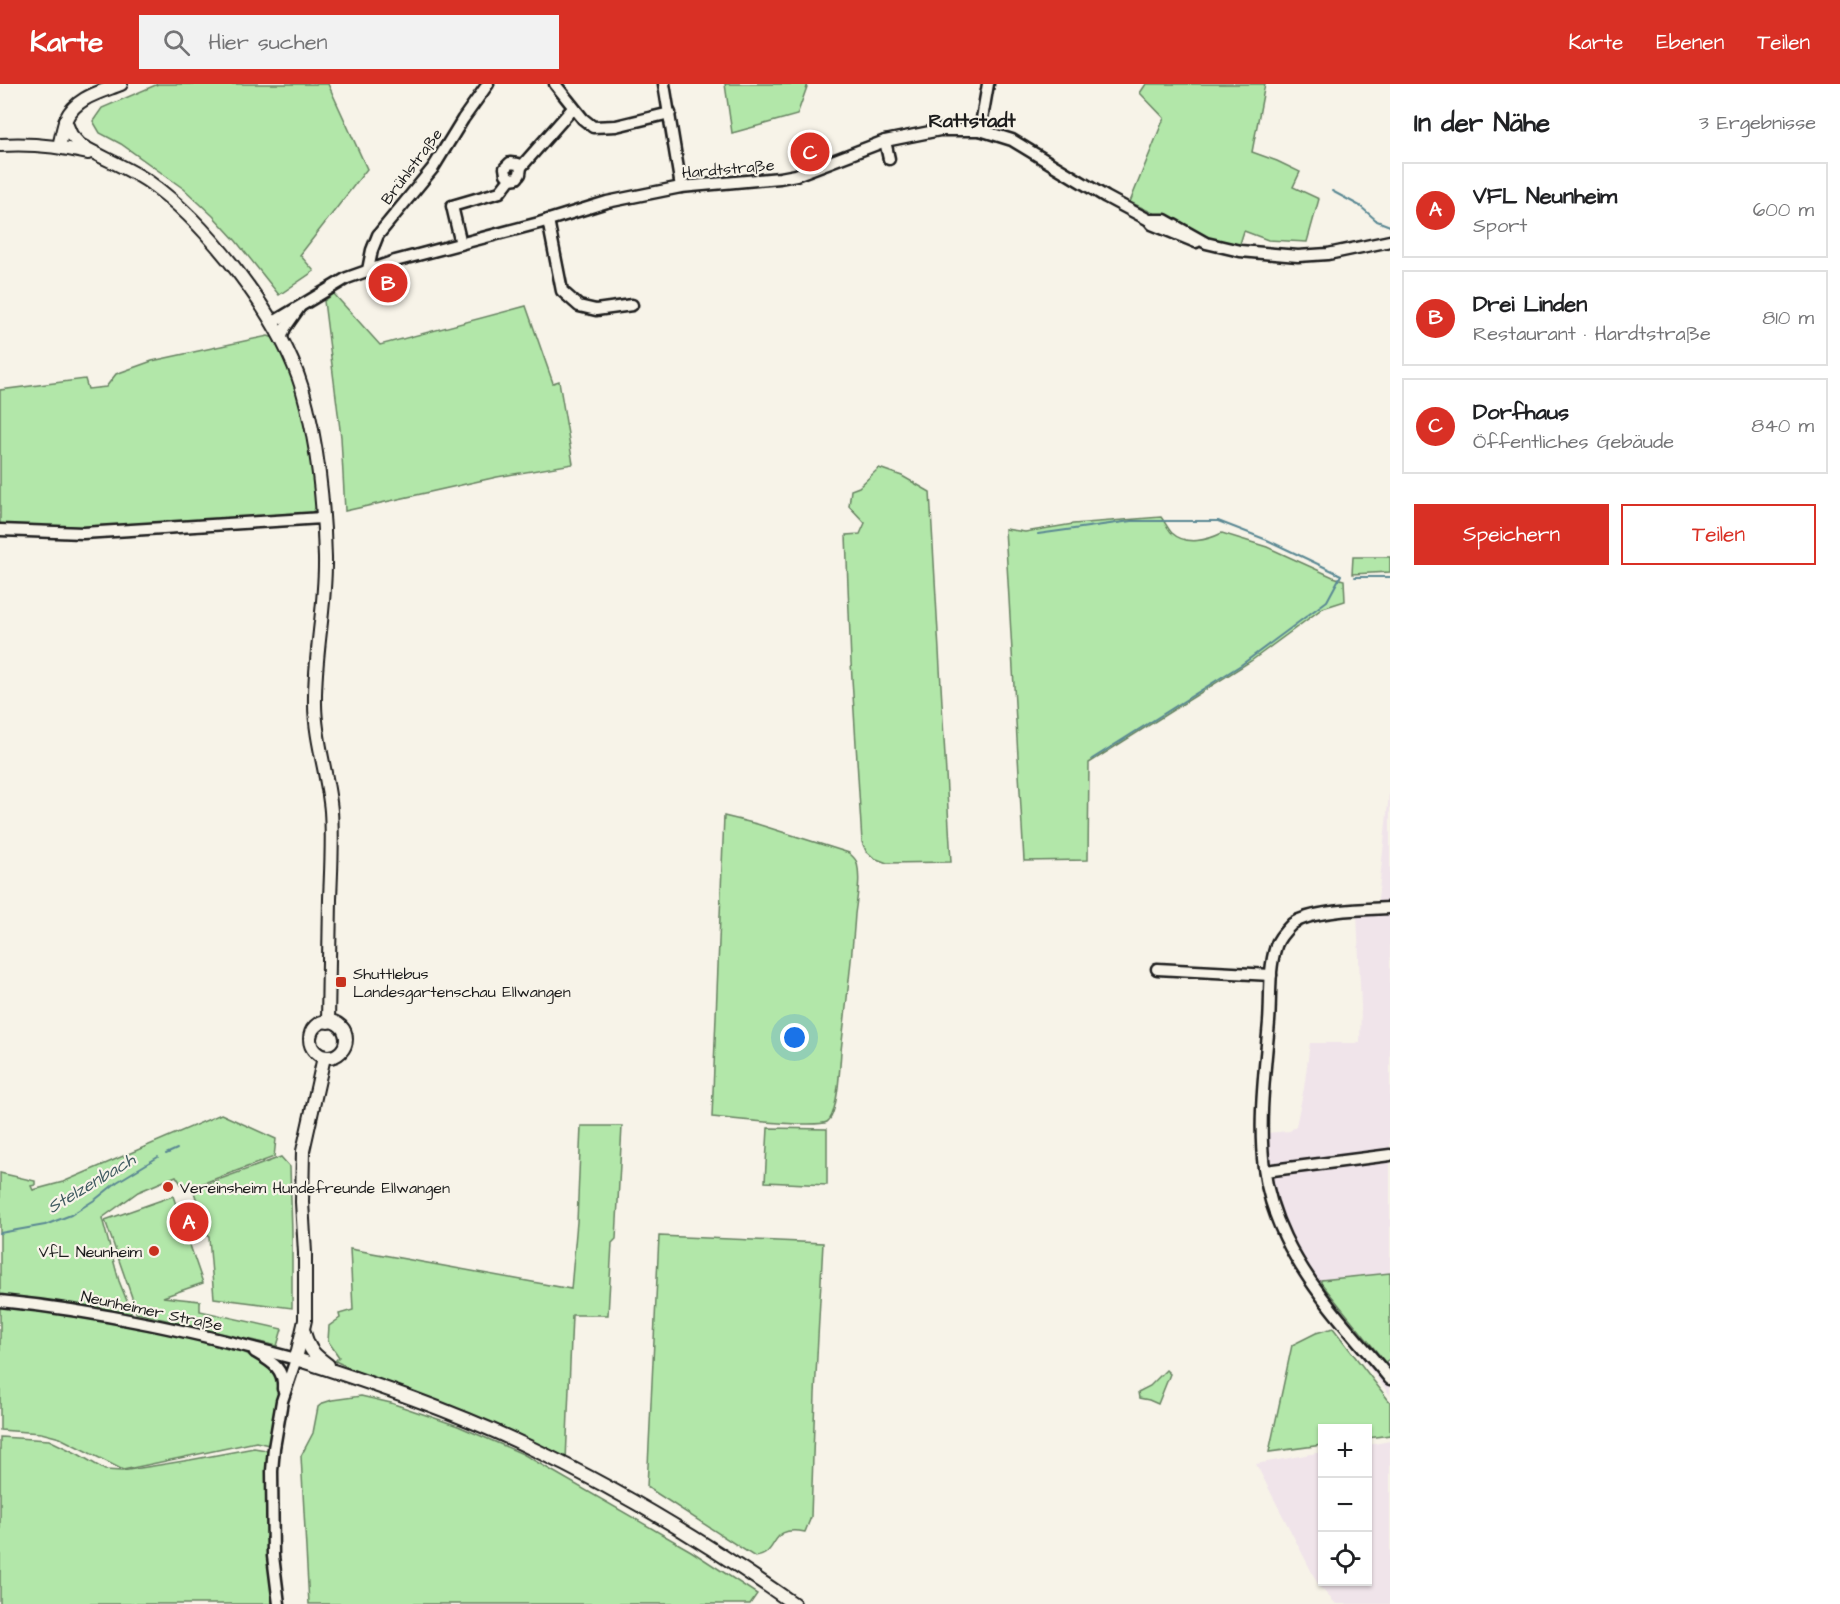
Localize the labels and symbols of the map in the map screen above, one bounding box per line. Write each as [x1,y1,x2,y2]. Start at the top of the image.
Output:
district label: Rattstadt [928,107,1017,135]
street label: Brühlstraße [376,124,448,209]
pin: C [790,130,830,174]
street label: Hardtstraße [681,154,776,184]
pin: B [368,260,408,306]
place label: Shuttlebus Landesgartenschau Ellwangen [353,963,571,1004]
marker: Shuttlebus Landesgartenschau Ellwangen [334,975,348,989]
your location [780,1023,809,1052]
water label: Stelzenbach [43,1147,141,1220]
place label: Vereinsheim Hundefreunde Ellwangen [180,1177,450,1200]
marker: Vereinsheim Hundefreunde Ellwangen [161,1180,175,1194]
pin: A [170,1200,208,1244]
place label: VfL Neunheim [39,1241,143,1263]
marker: VfL Neunheim [147,1244,161,1258]
street label: Neunheimer Straße [79,1285,225,1337]

